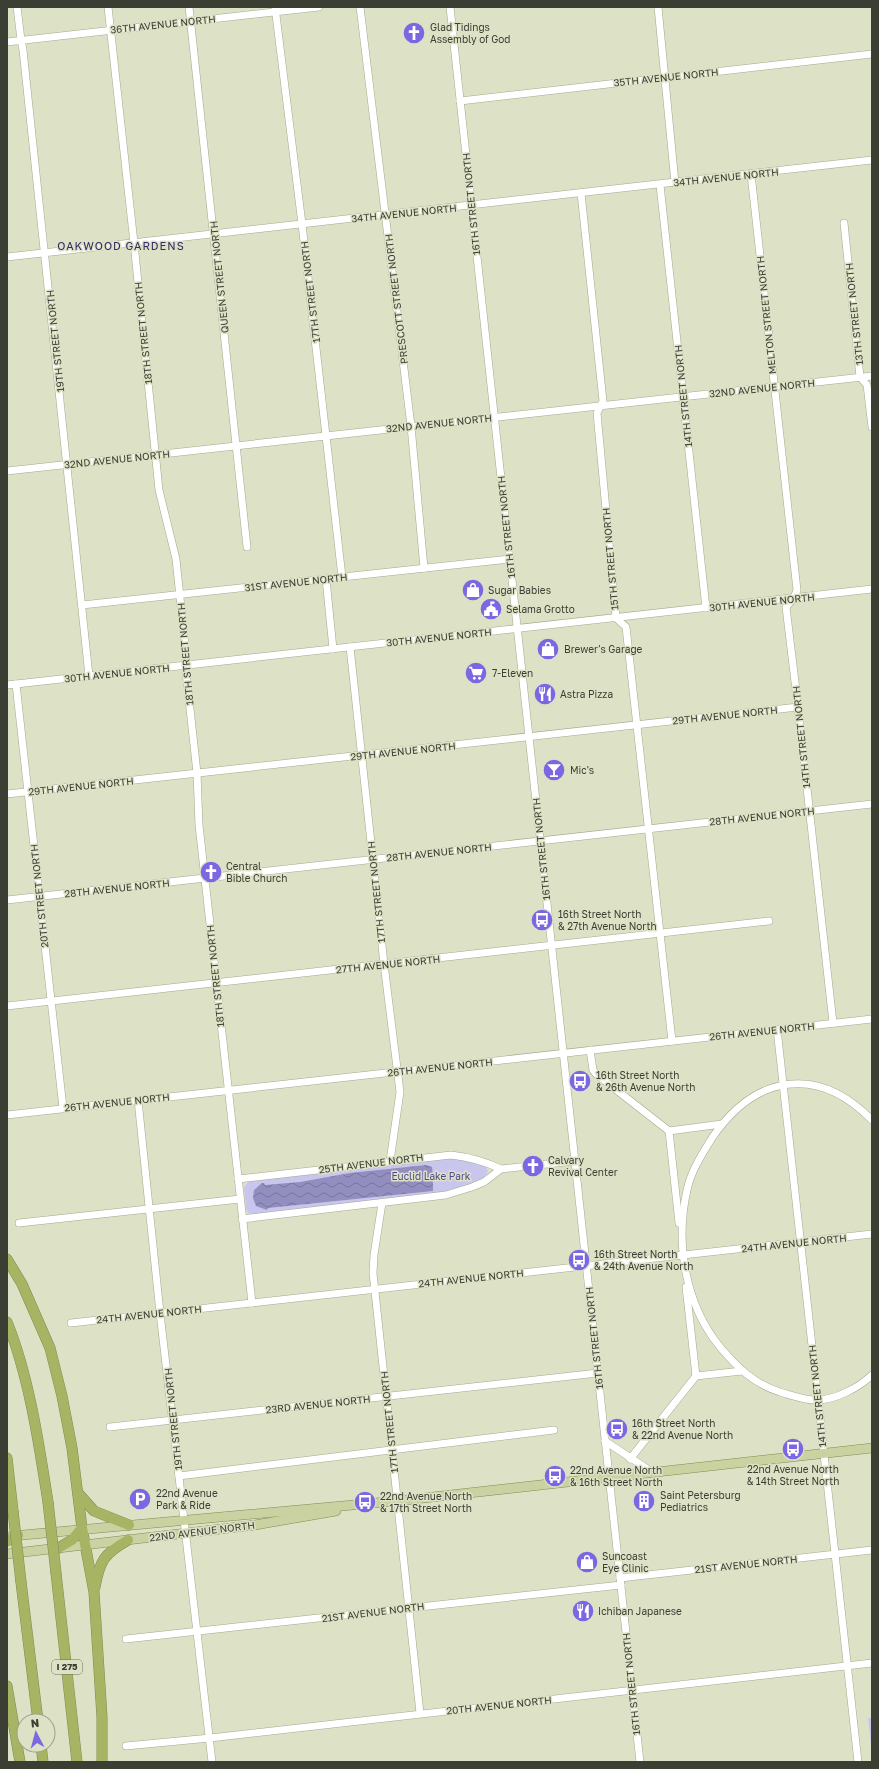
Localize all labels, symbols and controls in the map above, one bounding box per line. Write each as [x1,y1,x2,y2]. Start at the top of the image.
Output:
street label: 36TH AVENUE NORTH [110,13,216,35]
church icon: Glad Tidings Assembly of God [401,20,427,46]
place label: Glad Tidings Assembly of God [430,21,510,45]
street label: 35TH AVENUE NORTH [613,66,719,88]
street label: 16TH STREET NORTH [460,152,482,256]
street label: 34TH AVENUE NORTH [673,166,779,188]
street label: 34TH AVENUE NORTH [351,202,457,224]
street label: QUEEN STREET NORTH [207,220,231,334]
street label: PRESCOTT STREET NORTH [382,233,410,365]
district label: OAKWOOD GARDENS [57,239,185,252]
street label: 17TH STREET NORTH [298,241,322,343]
street label: MELTON STREET NORTH [754,255,778,375]
street label: 13TH STREET NORTH [843,262,865,366]
street label: 18TH STREET NORTH [132,281,154,385]
street label: 19TH STREET NORTH [44,289,66,393]
street label: 14TH STREET NORTH [672,344,694,448]
street label: 32ND AVENUE NORTH [708,376,816,400]
street label: 32ND AVENUE NORTH [385,411,493,435]
street label: 32ND AVENUE NORTH [63,447,171,471]
street label: 16TH STREET NORTH [495,475,517,579]
street label: 15TH STREET NORTH [600,507,620,611]
street label: 31ST AVENUE NORTH [244,571,348,593]
shop icon: Sugar Babies [460,577,486,603]
place label: Sugar Babies [488,584,551,596]
street label: 30TH AVENUE NORTH [709,590,815,614]
public building icon: Selama Grotto [478,596,504,622]
street label: 18TH STREET NORTH [175,602,195,706]
place label: Selama Grotto [506,603,575,615]
street label: 30TH AVENUE NORTH [386,625,492,649]
shop icon: Brewer's Garage [535,636,561,662]
place label: Brewer's Garage [564,643,643,655]
supermarket icon: 7-Eleven [463,660,489,686]
street label: 30TH AVENUE NORTH [64,661,170,685]
place label: 7-Eleven [492,667,533,679]
restaurant icon: Astra Pizza [532,681,558,707]
street label: 14TH STREET NORTH [790,685,812,789]
place label: Astra Pizza [560,688,613,700]
street label: 29TH AVENUE NORTH [672,704,778,726]
street label: 29TH AVENUE NORTH [350,740,456,762]
bar icon: Mic's [541,757,567,783]
place label: Mic's [570,764,594,776]
street label: 29TH AVENUE NORTH [28,775,134,797]
street label: 16TH STREET NORTH [530,797,552,901]
street label: 28TH AVENUE NORTH [709,805,815,827]
street label: 17TH STREET NORTH [365,841,387,943]
street label: 28TH AVENUE NORTH [386,841,492,863]
street label: 20TH STREET NORTH [28,844,50,948]
church icon: Central Bible Church [198,859,224,885]
place label: Central Bible Church [226,860,287,884]
street label: 28TH AVENUE NORTH [64,877,170,899]
bus stop icon: 16th Street North & 27th Avenue North [529,907,555,933]
place label: 16th Street North & 27th Avenue North [558,908,657,932]
street label: 18TH STREET NORTH [204,924,226,1028]
street label: 27TH AVENUE NORTH [335,953,441,975]
street label: 26TH AVENUE NORTH [709,1020,815,1042]
street label: 26TH AVENUE NORTH [387,1056,493,1078]
bus stop icon: 16th Street North & 26th Avenue North [567,1068,593,1094]
place label: 16th Street North & 26th Avenue North [596,1069,695,1093]
street label: 26TH AVENUE NORTH [64,1091,170,1113]
street label: 25TH AVENUE NORTH [318,1151,424,1175]
church icon: Calvary Revival Center [520,1153,546,1179]
place label: Calvary Revival Center [548,1154,618,1178]
park label: Euclid Lake Park [392,1170,471,1182]
street label: 24TH AVENUE NORTH [741,1232,847,1254]
bus stop icon: 16th Street North & 24th Avenue North [566,1247,592,1273]
place label: 16th Street North & 24th Avenue North [594,1248,693,1272]
street label: 24TH AVENUE NORTH [418,1267,524,1289]
street label: 16TH STREET NORTH [583,1286,605,1390]
street label: 24TH AVENUE NORTH [96,1303,202,1325]
street label: 14TH STREET NORTH [806,1344,828,1448]
street label: 19TH STREET NORTH [162,1367,184,1471]
street label: 17TH STREET NORTH [378,1371,400,1473]
street label: 23RD AVENUE NORTH [265,1393,371,1415]
bus stop icon: 16th Street North & 22nd Avenue North [604,1416,630,1442]
place label: 16th Street North & 22nd Avenue North [632,1417,733,1441]
bus stop icon: 22nd Avenue North & 14th Street North [780,1436,806,1462]
bus stop icon: 22nd Avenue North & 16th Street North [542,1463,568,1489]
place label: 22nd Avenue North & 14th Street North [747,1463,839,1487]
place label: 22nd Avenue North & 16th Street North [570,1464,663,1488]
parking icon: 22nd Avenue Park & Ride [127,1486,153,1512]
place label: 22nd Avenue Park & Ride [156,1487,218,1511]
building icon: Saint Petersburg Pediatrics [631,1488,657,1514]
bus stop icon: 22nd Avenue North & 17th Street North [352,1489,378,1515]
place label: Saint Petersburg Pediatrics [660,1489,741,1513]
place label: 22nd Avenue North & 17th Street North [380,1490,472,1514]
street label: 22ND AVENUE NORTH [149,1519,255,1543]
shop icon: Suncoast Eye Clinic [574,1549,600,1575]
place label: Suncoast Eye Clinic [602,1550,649,1574]
street label: 21ST AVENUE NORTH [694,1553,798,1575]
restaurant icon: Ichiban Japanese [570,1598,596,1624]
street label: 21ST AVENUE NORTH [321,1600,425,1624]
place label: Ichiban Japanese [598,1605,682,1617]
street label: 16TH STREET NORTH [620,1632,642,1736]
road number: I 275 [52,1660,82,1674]
street label: 20TH AVENUE NORTH [446,1693,552,1717]
north arrow [16,1713,56,1753]
text: N [30,1716,40,1729]

